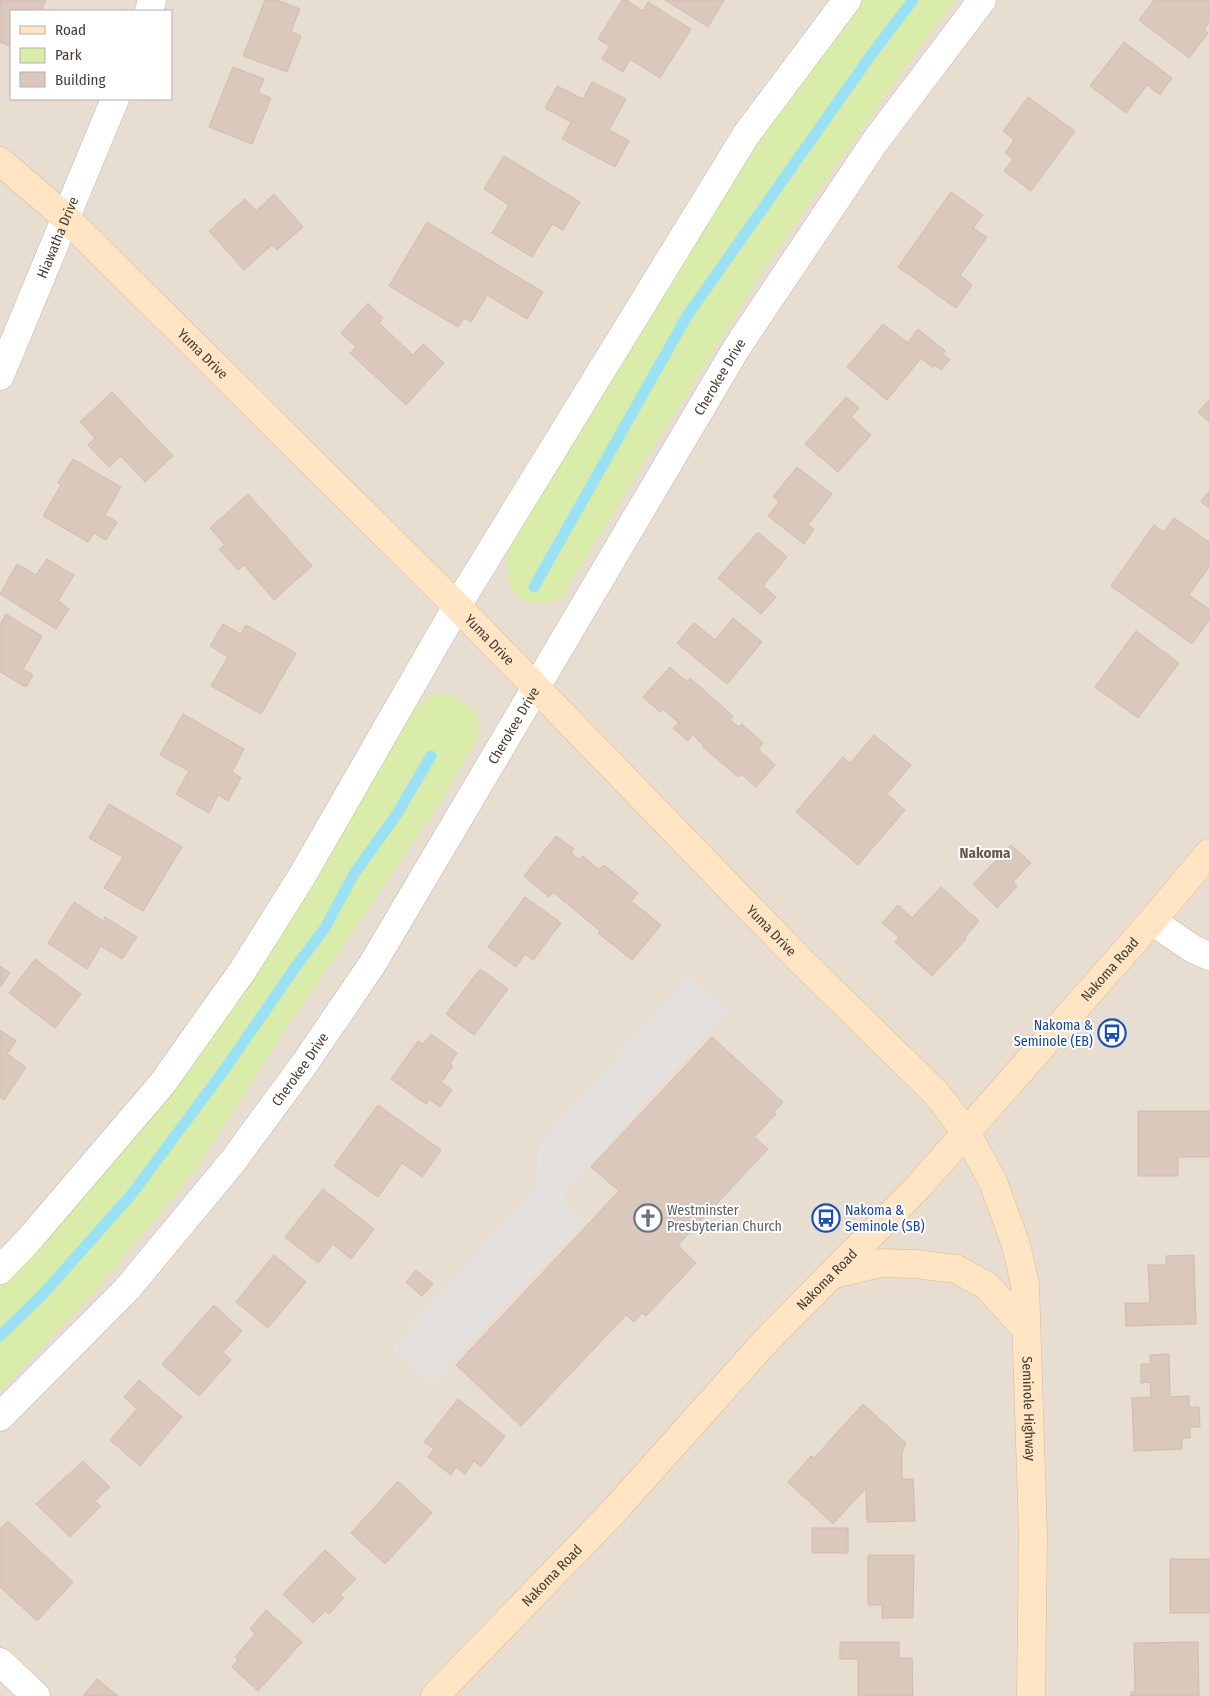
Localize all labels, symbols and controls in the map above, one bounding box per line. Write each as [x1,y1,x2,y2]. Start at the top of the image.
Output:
legend [10,10,172,100]
text: Road [55,21,86,39]
text: Park [55,46,82,64]
text: Building [55,71,106,89]
street label: Hiawatha Drive [34,194,82,281]
street label: Yuma Drive [174,325,231,383]
street label: Cherokee Drive [691,335,750,419]
street label: Yuma Drive [461,611,518,669]
street label: Cherokee Drive [485,684,543,767]
district label: Nakoma [960,844,1011,862]
street label: Yuma Drive [743,902,800,960]
street label: Nakoma Road [1077,934,1143,1005]
place label: Nakoma & Seminole (EB) [1014,1017,1093,1050]
bus stop icon: Nakoma & Seminole (EB) [1097,1018,1127,1048]
street label: Cherokee Drive [268,1029,332,1110]
place label: Westminster Presbyterian Church [667,1202,782,1235]
place label: Nakoma & Seminole (SB) [845,1202,925,1235]
church icon: Westminster Presbyterian Church [633,1203,663,1233]
bus stop icon: Nakoma & Seminole (SB) [811,1203,841,1233]
street label: Nakoma Road [793,1246,861,1314]
street label: Seminole Highway [1018,1356,1039,1462]
street label: Nakoma Road [519,1541,586,1610]

